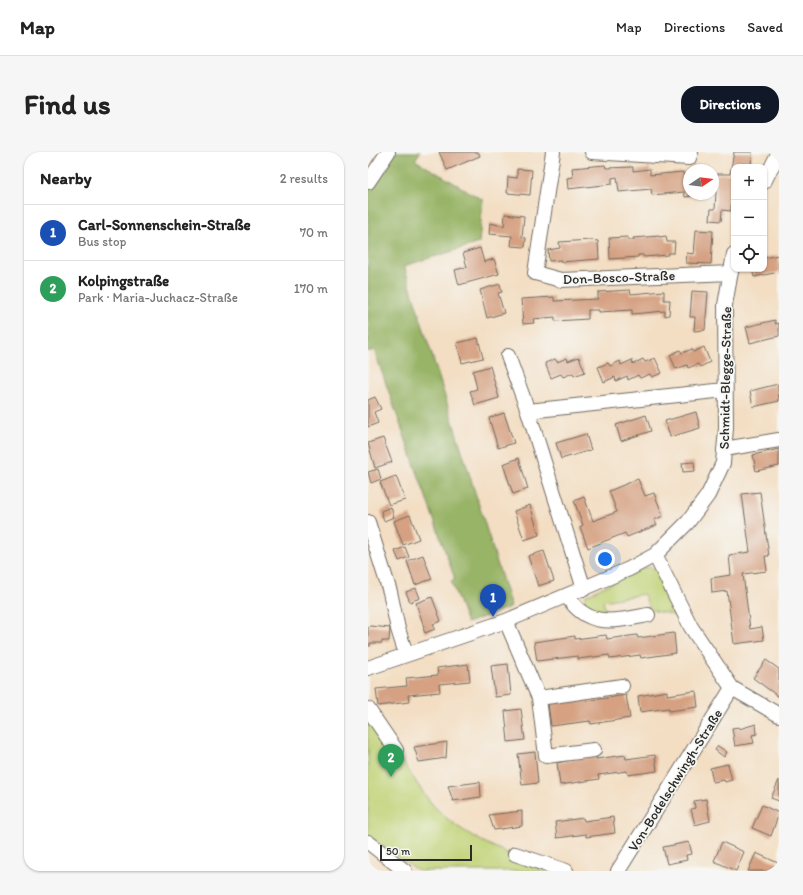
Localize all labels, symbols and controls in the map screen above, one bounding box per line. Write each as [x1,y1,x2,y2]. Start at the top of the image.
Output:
text: Map [20,16,55,39]
text: Map [616,19,642,36]
text: Directions [664,19,725,36]
text: Saved [747,19,783,36]
button: Directions [681,86,779,123]
text: Find us [24,87,111,121]
north arrow [683,164,719,200]
map controls [731,164,767,272]
button: + [731,164,767,200]
text: Nearby [40,168,92,188]
text: 2 results [280,171,328,186]
button: − [731,200,767,236]
text: Carl-Sonnenschein-Straße [78,216,251,234]
text: 1 [50,225,56,240]
text: 70 m [300,225,328,240]
text: Bus stop [78,234,126,249]
button: locate [731,236,767,272]
street label: Don-Bosco-Straße [563,267,676,288]
text: Kolpingstraße [78,272,169,290]
text: 2 [50,281,56,296]
text: 170 m [294,281,328,296]
text: Park · Maria-Juchacz-Straße [78,290,238,305]
street label: Schmidt-Blegge-Straße [716,306,735,450]
your location [595,549,615,569]
pin: 1 [480,584,506,617]
street label: Von-Bodelschwingh-Straße [625,706,726,855]
pin: 2 [378,744,404,777]
scale bar [380,843,472,862]
text: 50 m [386,845,410,858]

